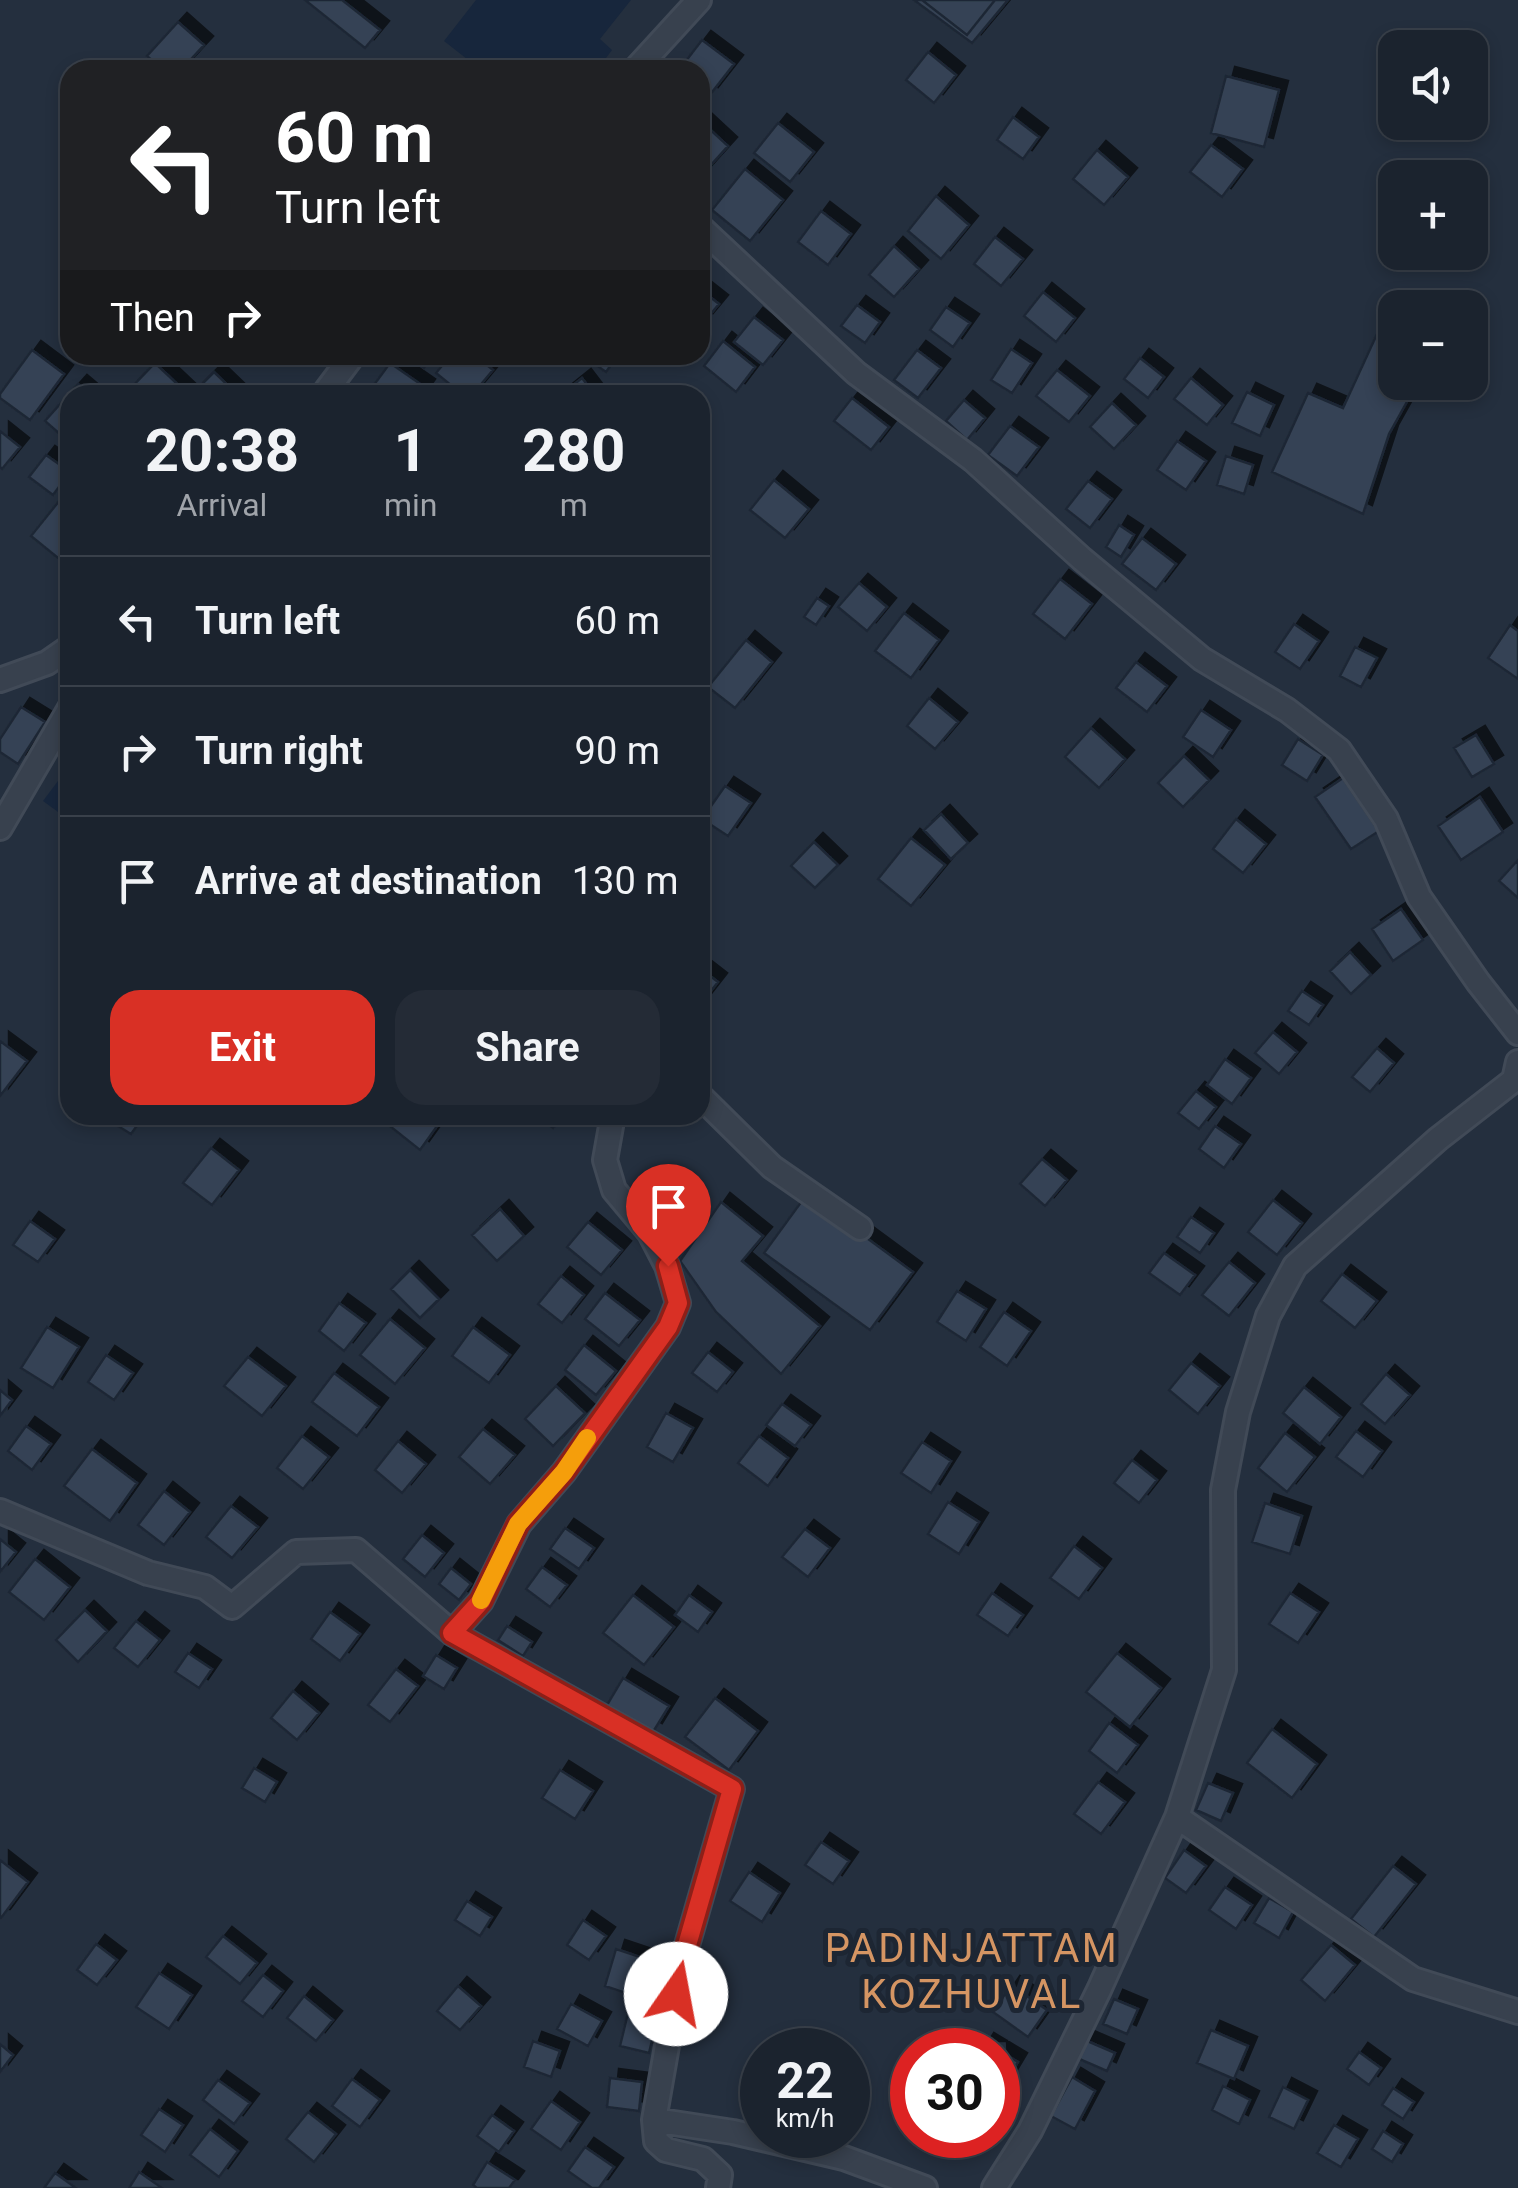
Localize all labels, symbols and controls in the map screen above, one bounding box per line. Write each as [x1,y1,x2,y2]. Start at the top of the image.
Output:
map controls [1378,30,1488,400]
button: sound [1378,30,1488,140]
text: 60 m [275,97,433,179]
icon: left [110,100,240,230]
button: + [1378,160,1488,270]
text: Turn left [275,181,441,234]
icon: right [215,290,270,345]
button: − [1378,290,1488,400]
text: Then [110,296,195,340]
text: 20:38 [145,415,299,486]
text: 1 [393,415,428,486]
text: 280 [522,415,625,486]
text: Arrival [177,486,267,524]
text: min [384,486,437,524]
text: m [560,486,588,524]
icon: left [110,594,165,649]
text: Turn left [195,599,340,643]
text: 60 m [575,599,660,643]
icon: right [110,724,165,779]
text: Turn right [195,729,363,773]
text: 90 m [575,729,660,773]
icon: arrive [110,854,165,909]
text: Arrive at destination [195,859,542,903]
text: 130 m [572,859,679,903]
button: Exit [110,990,375,1105]
button: Share [395,990,660,1105]
pin [626,1164,711,1267]
icon: arrive [641,1179,696,1234]
district label: PADINJATTAM KOZHUVAL [825,1925,1119,2018]
position arrow [624,1942,728,2046]
speed limit sign: 30 [890,2028,1020,2158]
text: 22 [776,2052,834,2110]
text: km/h [776,2104,834,2133]

